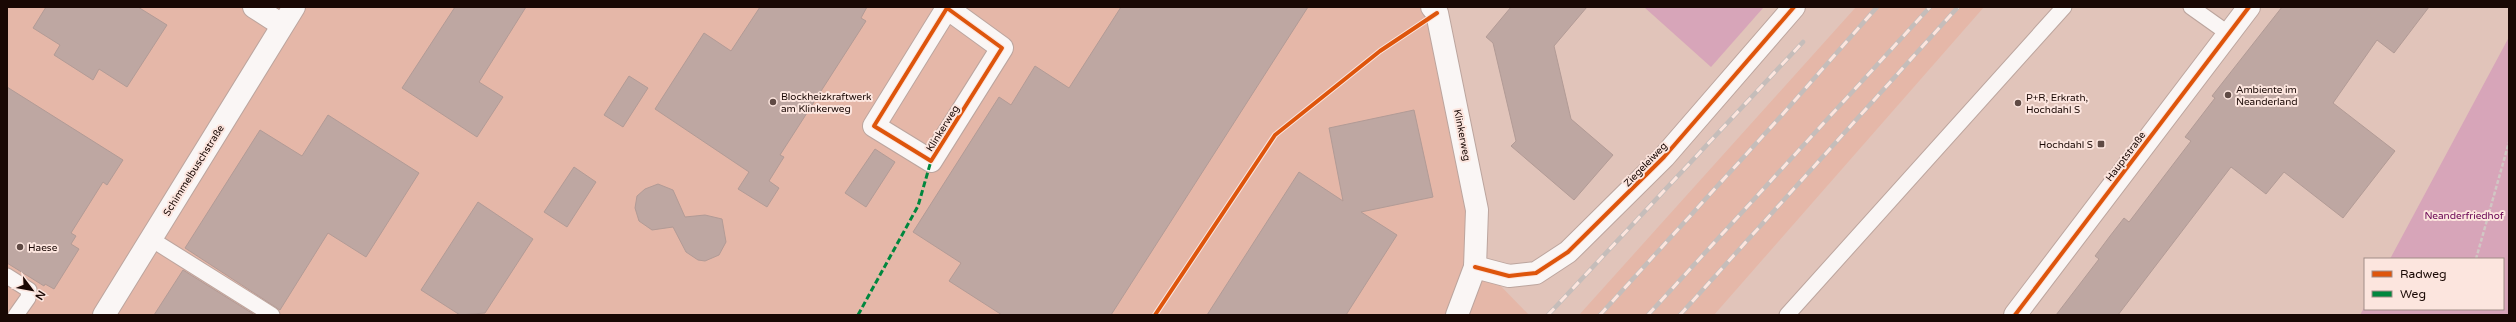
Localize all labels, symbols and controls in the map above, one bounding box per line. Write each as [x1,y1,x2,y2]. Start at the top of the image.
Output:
place label: Ambiente im Neanderland [2236,84,2298,108]
marker: Ambiente im Neanderland [2223,90,2233,100]
place label: Blockheizkraftwerk am Klinkerweg [781,91,872,115]
place label: P+R, Erkrath, Hochdahl S [2026,92,2088,116]
marker: Blockheizkraftwerk am Klinkerweg [768,97,778,107]
marker: P+R, Erkrath, Hochdahl S [2013,98,2023,108]
street label: Klinkerweg [924,103,962,154]
street label: Klinkerweg [1451,108,1473,162]
street label: Schimmelbuschstraße [161,123,227,218]
street label: Hauptstraße [2103,129,2149,184]
place label: Hochdahl S [2039,139,2093,151]
marker: Hochdahl S [2096,139,2106,149]
street label: Ziegeleiweg [1622,140,1670,189]
park label: Neanderfriedhof [2424,210,2504,222]
marker: Haese [15,242,25,252]
place label: Haese [28,242,58,254]
legend [2364,258,2504,310]
text: Radweg [2400,267,2447,281]
north arrow [12,270,52,310]
text: Weg [2400,287,2426,301]
text: N [32,288,48,302]

